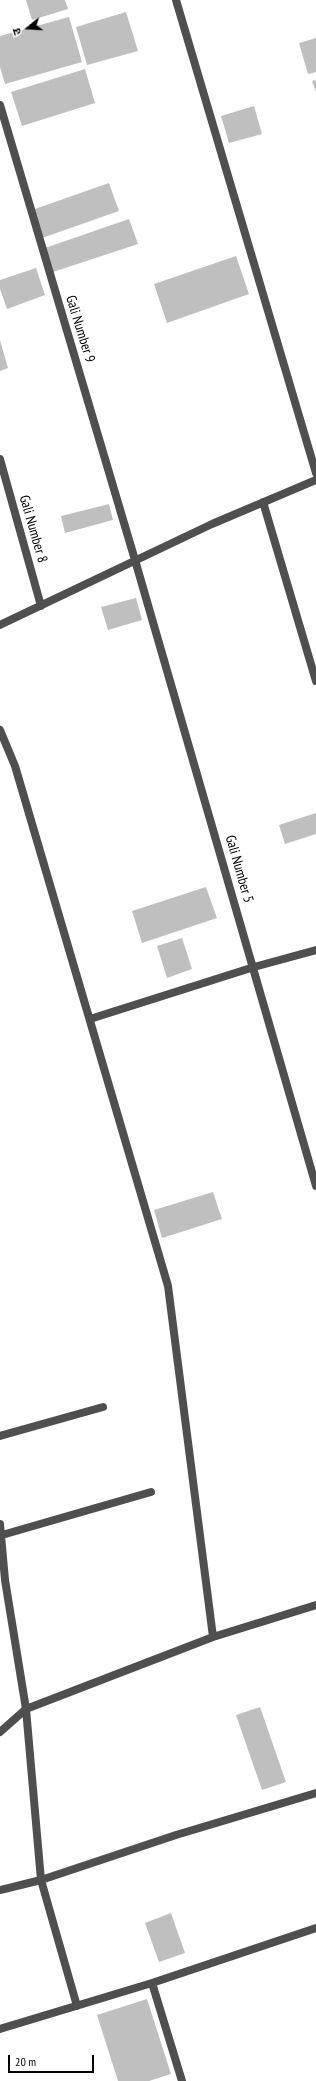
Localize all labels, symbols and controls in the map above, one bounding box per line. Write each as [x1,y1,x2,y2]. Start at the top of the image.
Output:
north arrow [8,8,48,48]
text: उ [9,26,24,37]
street label: Gali Number 9 [62,293,98,365]
street label: Gali Number 8 [15,493,51,565]
street label: Gali Number 5 [221,833,257,905]
scale bar [10,2047,96,2073]
text: 20 m [15,2054,36,2069]

